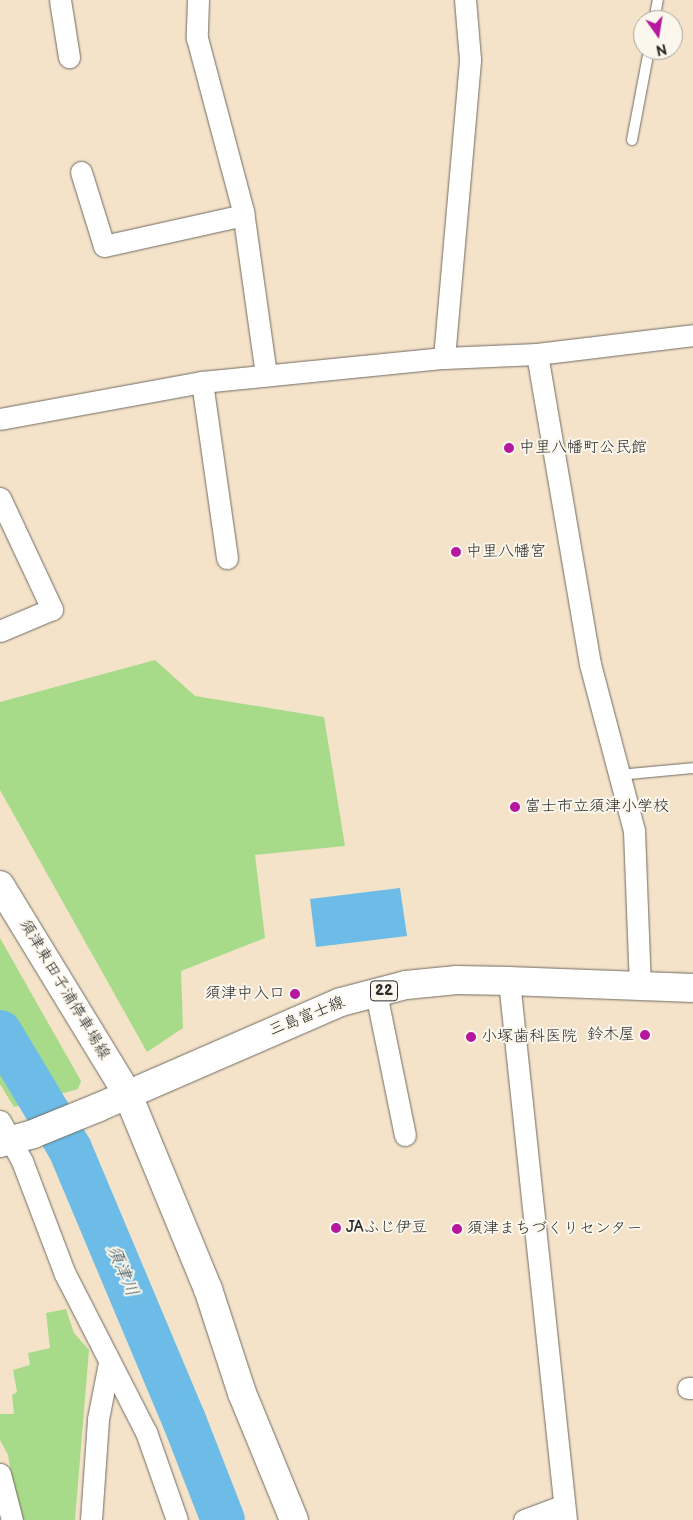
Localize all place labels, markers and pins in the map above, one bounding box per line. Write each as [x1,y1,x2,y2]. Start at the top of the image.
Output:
place label: 中里八幡町公民館 [519,438,647,458]
marker: 中里八幡町公民館 [503,442,515,454]
place label: 中里八幡宮 [466,542,546,562]
marker: 中里八幡宮 [450,546,462,558]
place label: 富士市立須津小学校 [525,797,669,817]
marker: 富士市立須津小学校 [509,801,521,813]
place label: 須津中入口 [205,984,285,1004]
marker: 須津中入口 [289,988,301,1000]
place label: 鈴木屋 [587,1025,635,1045]
place label: 小塚歯科医院 [481,1027,577,1047]
marker: 鈴木屋 [639,1029,651,1041]
marker: 小塚歯科医院 [465,1031,477,1043]
place label: JAふじ伊豆 [346,1218,427,1238]
place label: 須津まちづくりセンター [467,1219,643,1239]
marker: JAふじ伊豆 [330,1222,342,1234]
marker: 須津まちづくりセンター [451,1223,463,1235]

